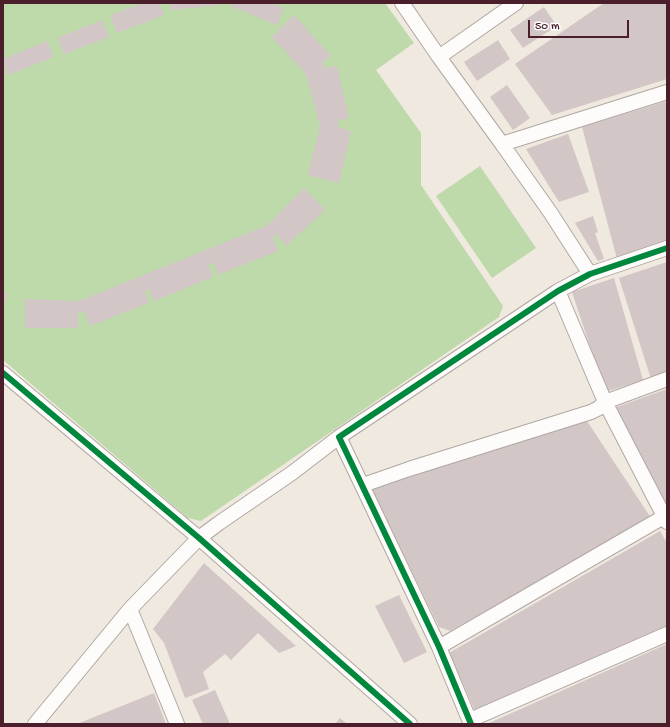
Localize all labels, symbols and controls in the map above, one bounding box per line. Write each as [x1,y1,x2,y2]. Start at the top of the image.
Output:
scale bar [530,12,631,38]
text: 50 m [535,20,560,34]

